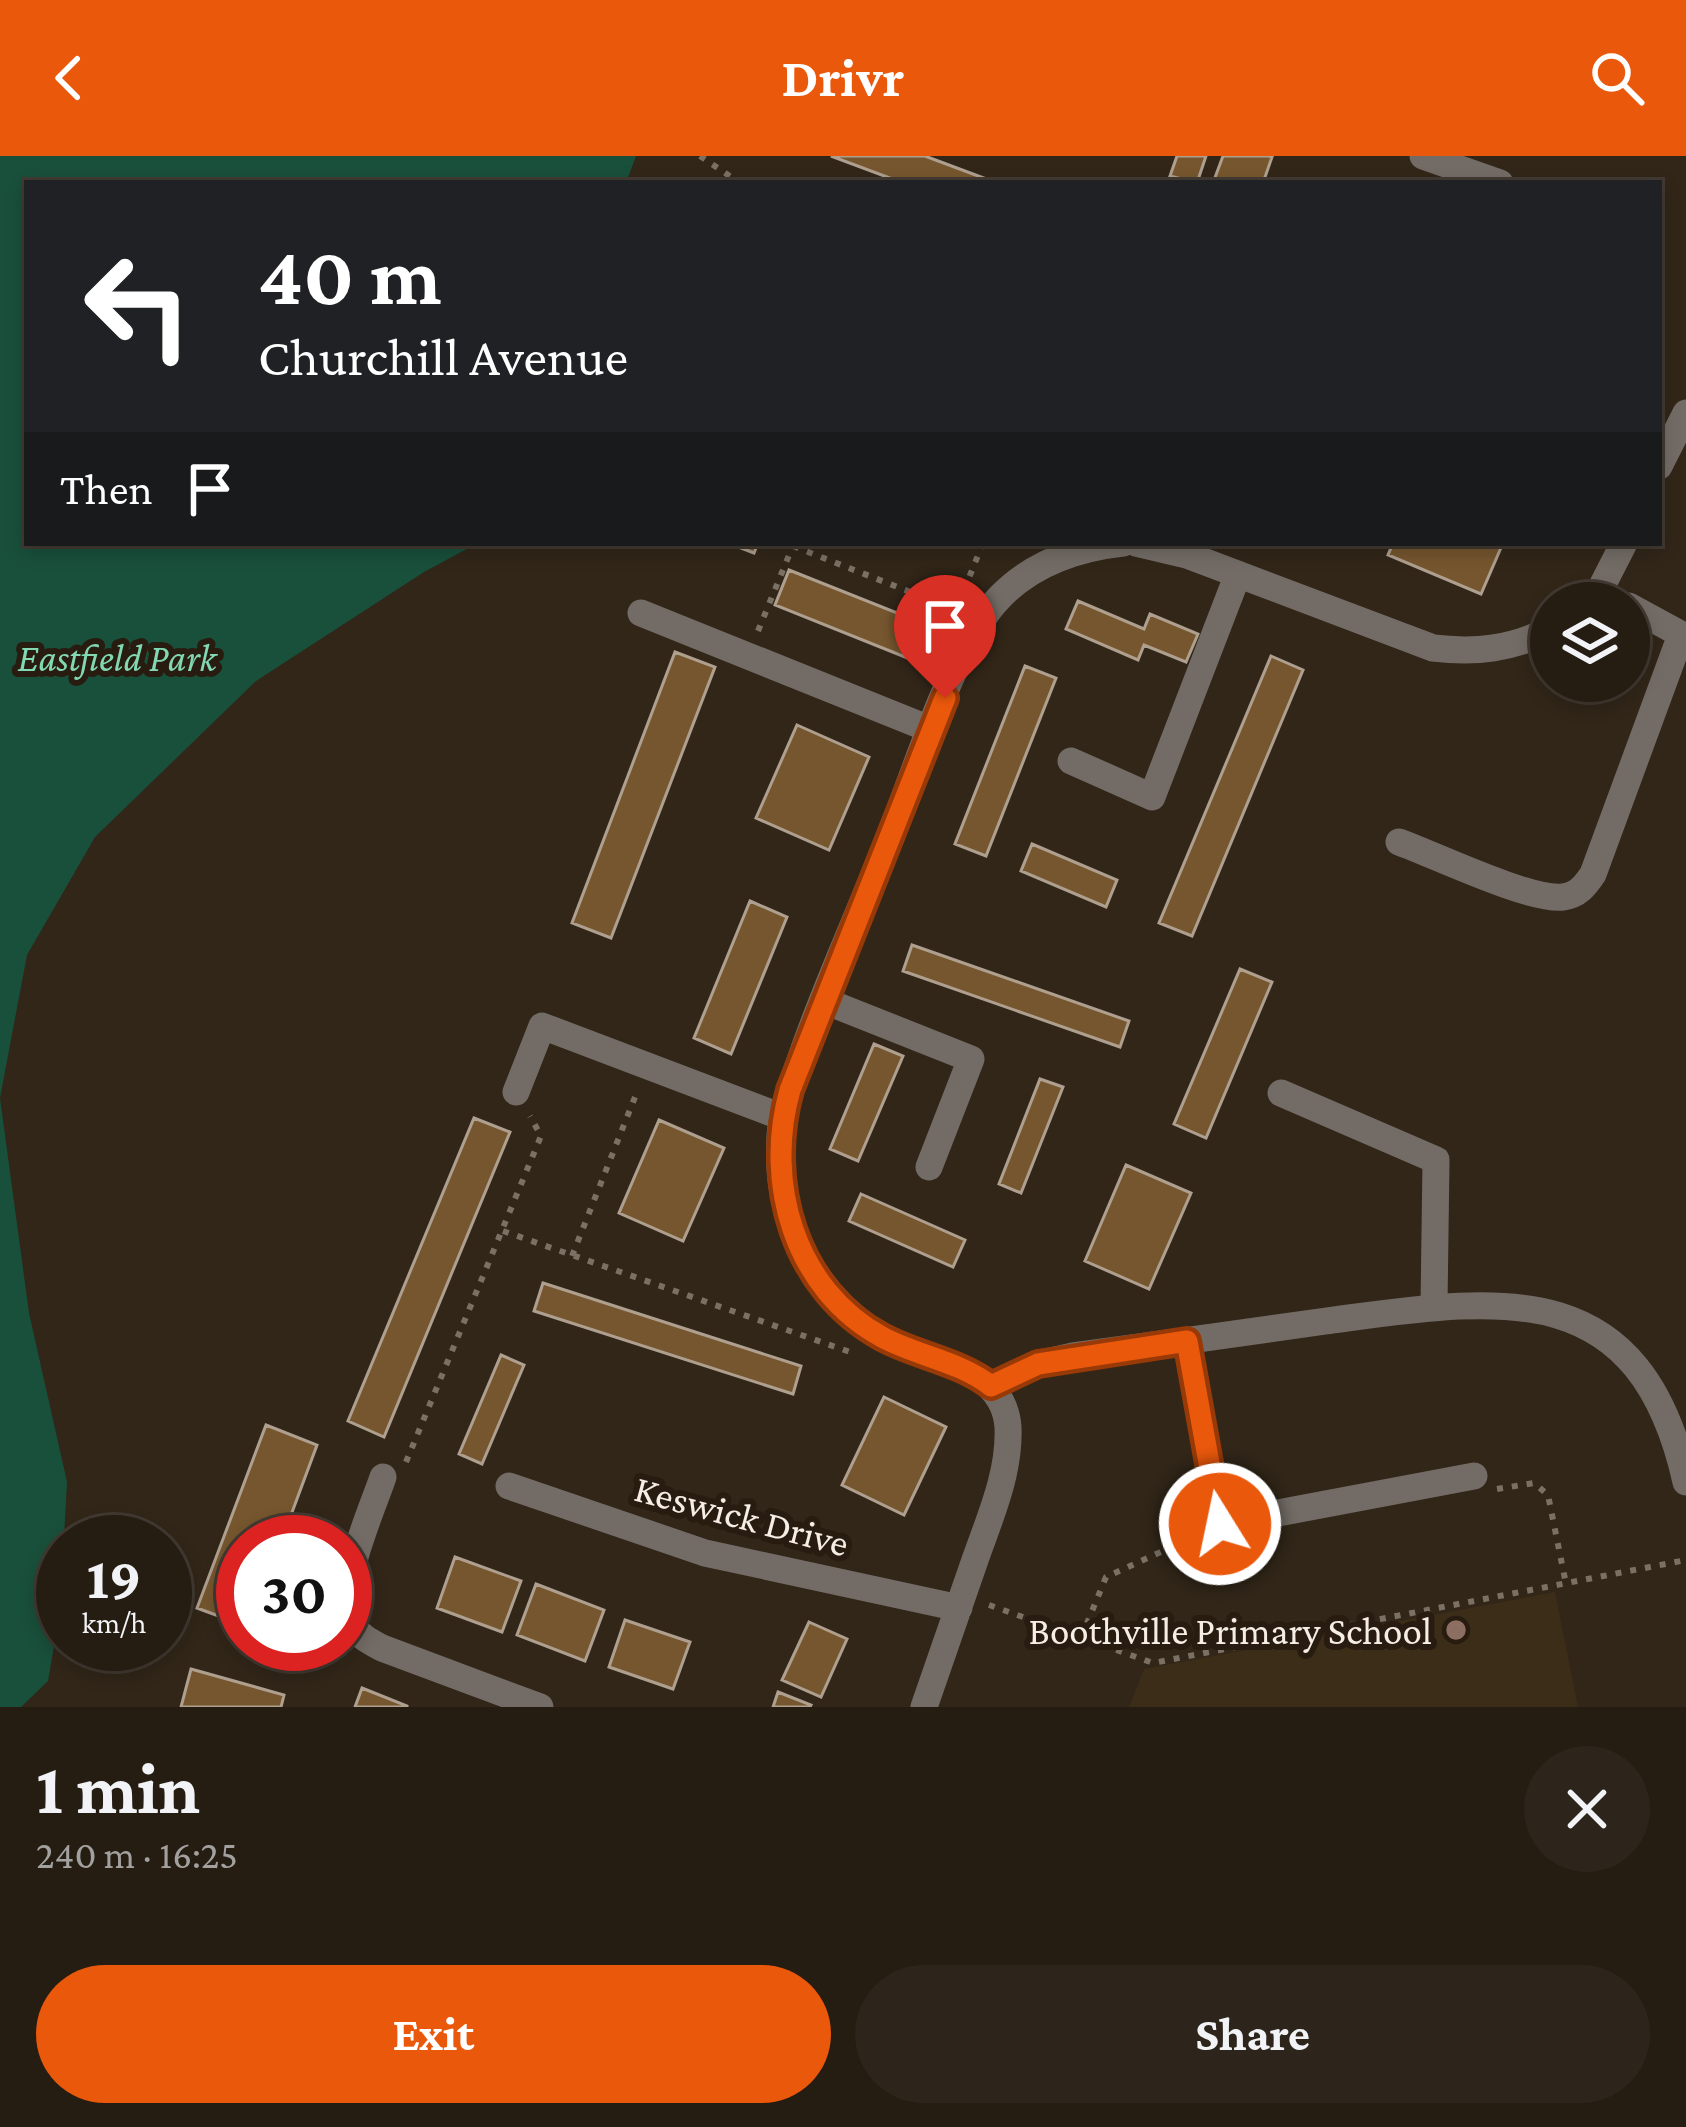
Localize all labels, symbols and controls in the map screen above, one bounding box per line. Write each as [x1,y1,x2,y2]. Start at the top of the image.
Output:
icon: back [36,45,102,111]
icon: search [1584,45,1650,111]
text: Drivr [782,48,904,108]
icon: left [60,228,216,384]
text: 40 m [258,229,442,322]
text: Churchill Avenue [258,327,628,387]
icon: arrive [177,456,243,522]
text: Then [60,464,153,514]
pin [894,575,996,698]
map controls [1530,582,1650,702]
button: layers [1530,582,1650,702]
icon: arrive [912,593,978,659]
park label: Eastfield Park [17,636,219,680]
position arrow [1157,1461,1283,1587]
street label: Keswick Drive [630,1466,854,1565]
speed limit sign: 30 [216,1515,372,1671]
text: 19 [86,1544,142,1611]
text: km/h [82,1606,146,1639]
place label: Boothville Primary School [1029,1609,1432,1653]
marker: Boothville Primary School [1443,1617,1469,1643]
button: close [1524,1746,1650,1872]
text: 1 min [36,1748,200,1828]
text: 240 m · 16:25 [36,1833,238,1876]
button: Exit [36,1965,831,2103]
button: Share [855,1965,1650,2103]

